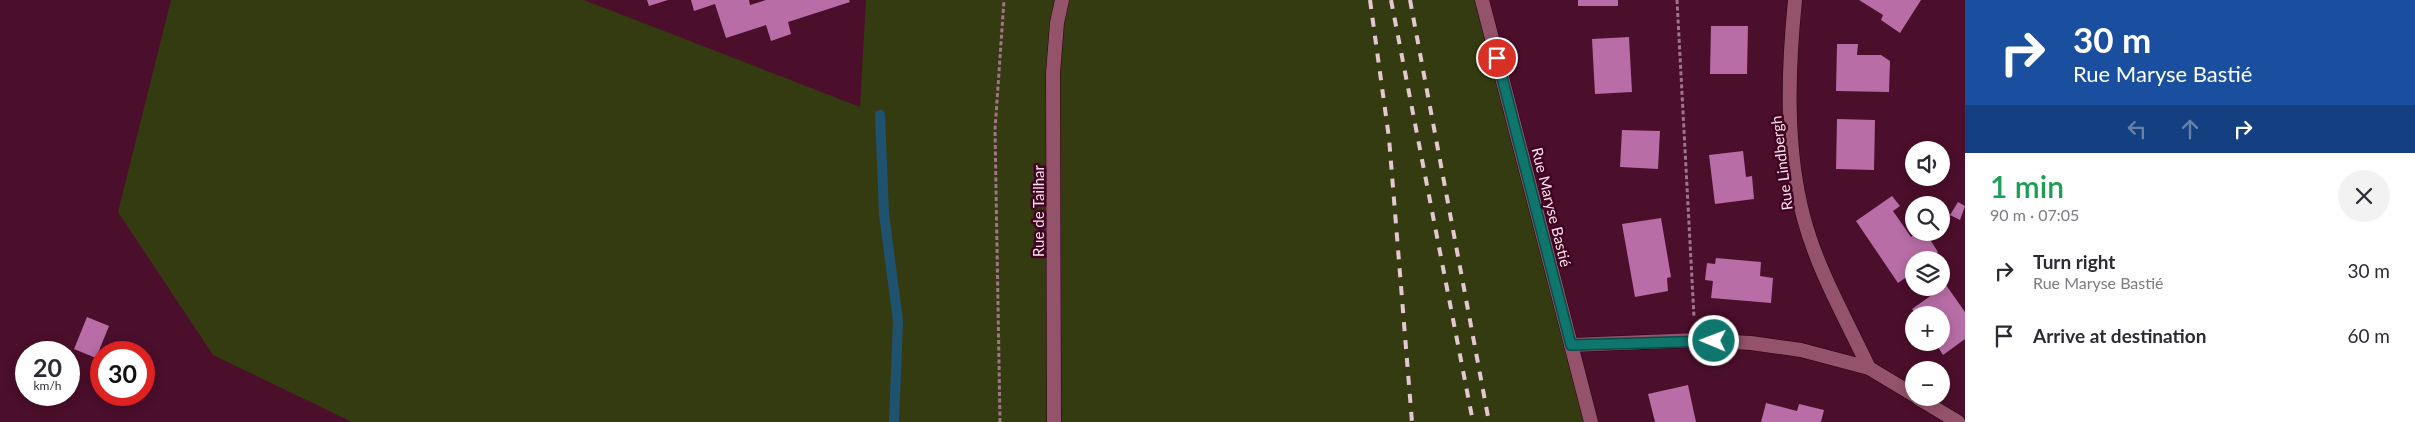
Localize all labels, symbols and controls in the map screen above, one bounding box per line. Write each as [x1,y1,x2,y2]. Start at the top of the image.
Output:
text: 30 m [2073,18,2151,60]
icon: right [1990,20,2055,85]
pin [1476,37,1518,79]
icon: arrive [1483,44,1511,72]
text: Rue Maryse Bastié [2073,60,2252,87]
street label: Rue Lindbergh [1766,115,1796,211]
icon: left [2123,115,2151,143]
icon: ahead [2176,115,2204,143]
icon: right [2229,115,2257,143]
map controls [1905,141,1950,406]
button: sound [1905,141,1950,186]
street label: Rue Maryse Bastié [1528,145,1576,269]
street label: Rue de Tailhar [1029,164,1047,257]
text: 1 min [1990,168,2064,204]
button: close [2338,170,2390,222]
button: search [1905,196,1950,241]
text: 90 m · 07:05 [1990,205,2079,224]
text: Turn right [2033,250,2115,273]
button: layers [1905,251,1950,296]
icon: right [1990,257,2018,285]
text: 30 m [2347,259,2390,282]
text: Rue Maryse Bastié [2033,273,2164,292]
button: + [1905,306,1950,351]
position arrow [1687,314,1739,366]
icon: arrive [1990,322,2018,350]
text: Arrive at destination [2033,324,2206,347]
text: 60 m [2347,324,2390,347]
speed limit sign: 30 [90,341,155,406]
text: 20 [33,352,62,382]
button: − [1905,361,1950,406]
text: km/h [33,378,62,393]

